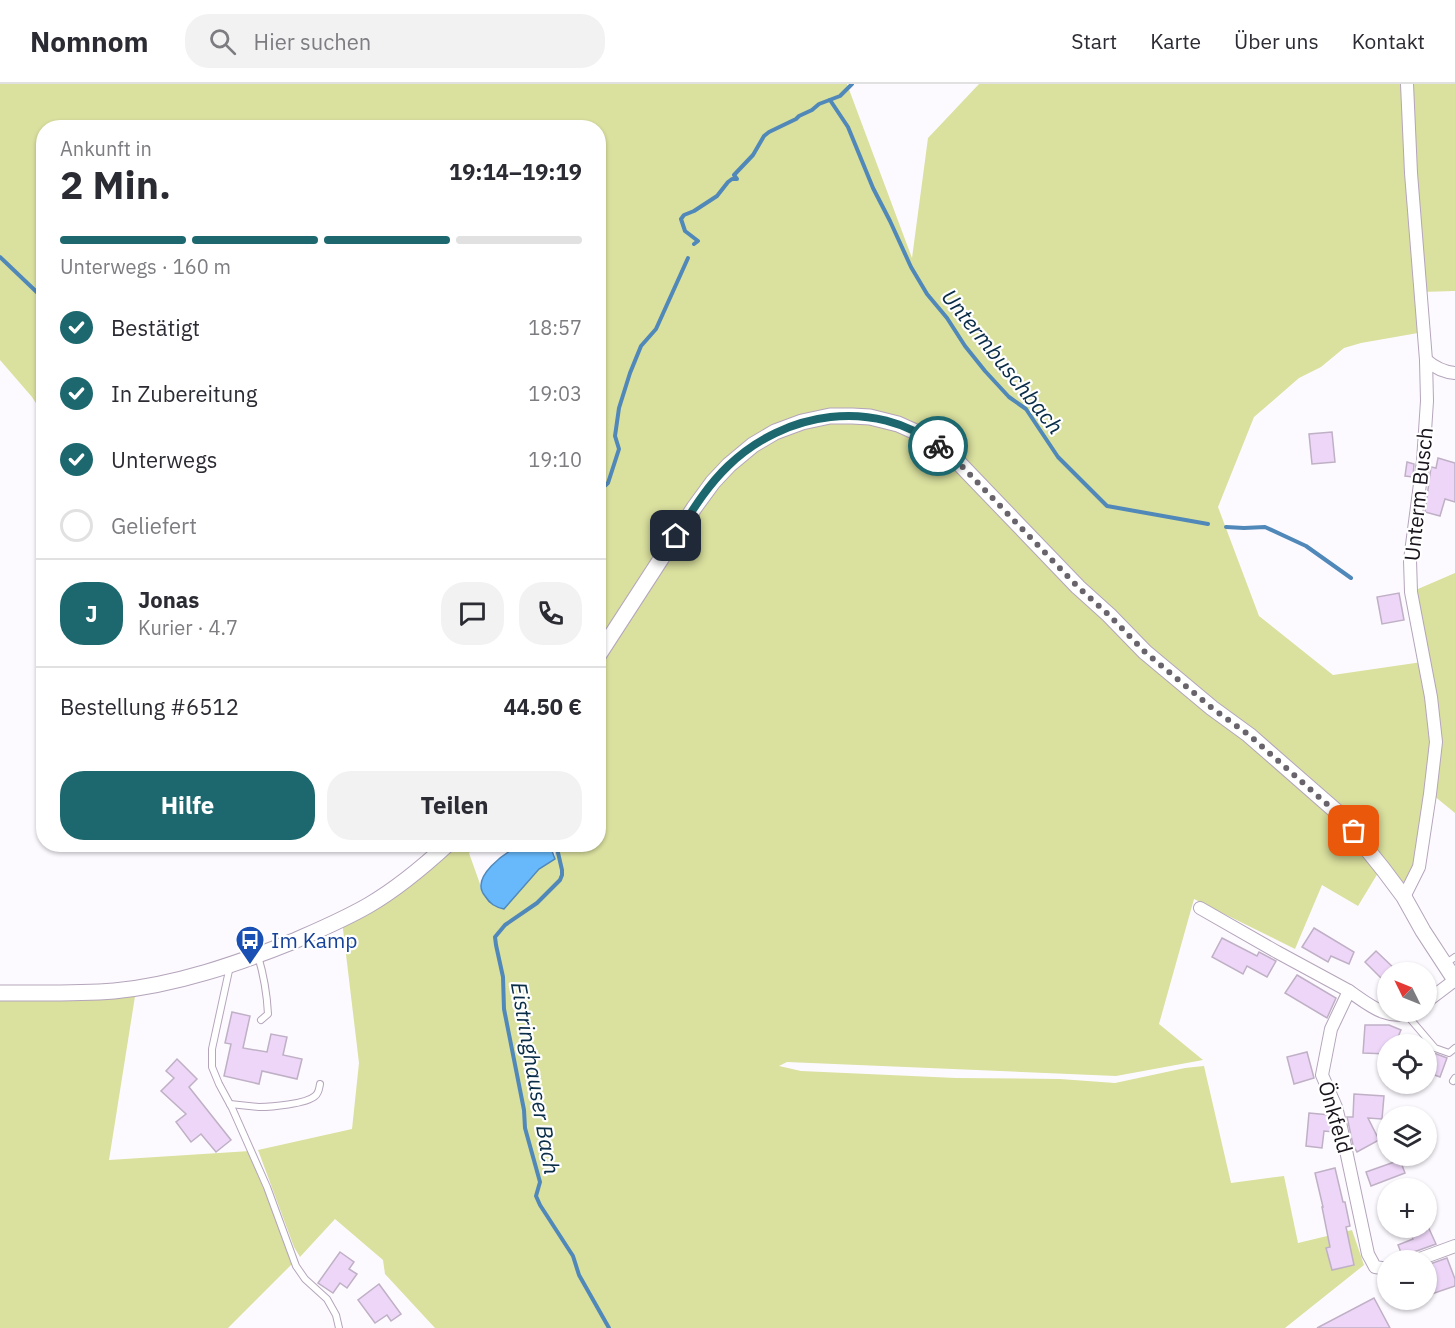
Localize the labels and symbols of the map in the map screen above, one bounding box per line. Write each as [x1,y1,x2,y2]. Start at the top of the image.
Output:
water label: Untermbuschbach [935,282,1071,440]
courier [908,416,968,476]
street label: Unterm Busch [1397,426,1439,562]
pin [650,510,701,561]
pin [1328,805,1379,856]
bus stop icon: Im Kamp [234,924,266,966]
place label: Im Kamp [271,926,357,954]
north arrow [1377,962,1437,1022]
water label: Eistringhauser Bach [505,980,567,1176]
street label: Önkfeld [1312,1078,1360,1156]

